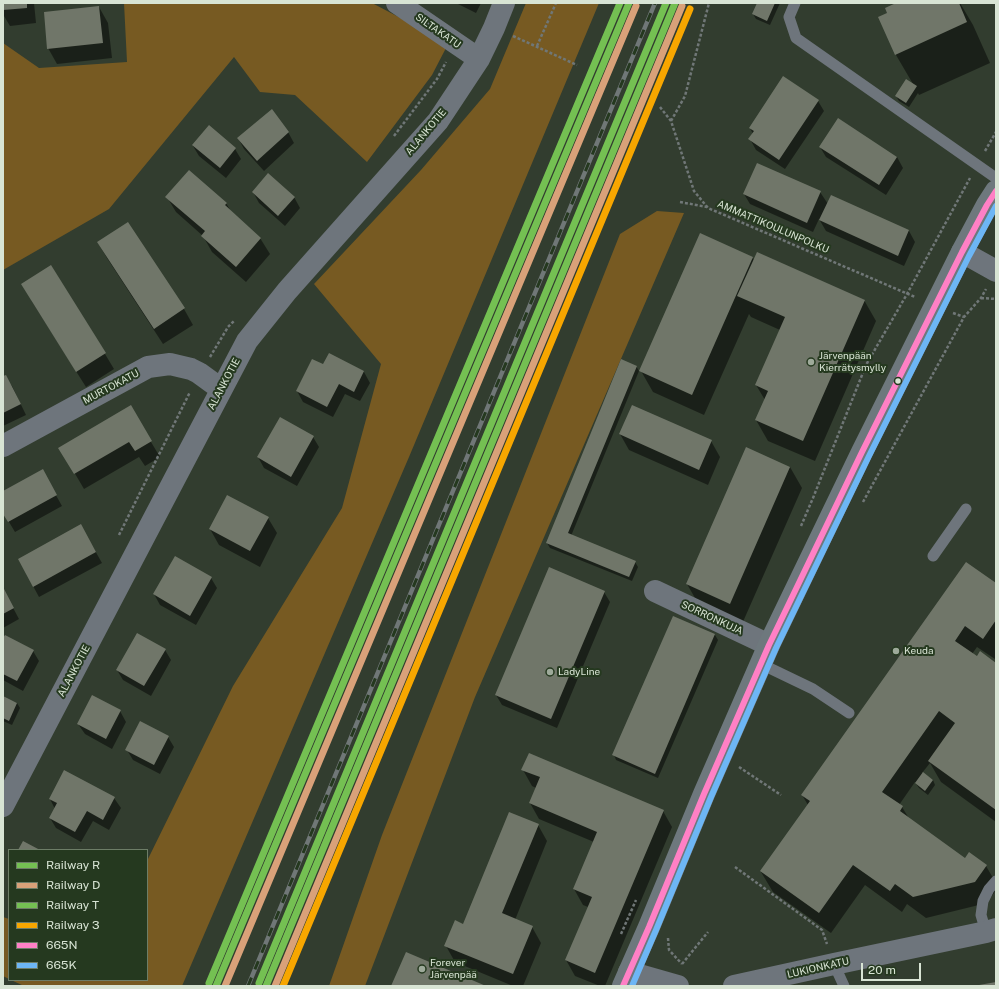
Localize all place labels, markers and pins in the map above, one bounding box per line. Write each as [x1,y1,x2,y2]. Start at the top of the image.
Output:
place label: Järvenpään Kierrätysmylly [819,350,886,374]
marker: Järvenpään Kierrätysmylly [806,357,816,367]
unlabelled marker [893,376,903,386]
place label: Keuda [904,645,933,657]
marker: Keuda [891,646,901,656]
place label: LadyLine [558,666,600,678]
marker: LadyLine [545,667,555,677]
place label: Forever Järvenpää [430,957,477,980]
marker: Forever Järvenpää [417,964,427,974]

